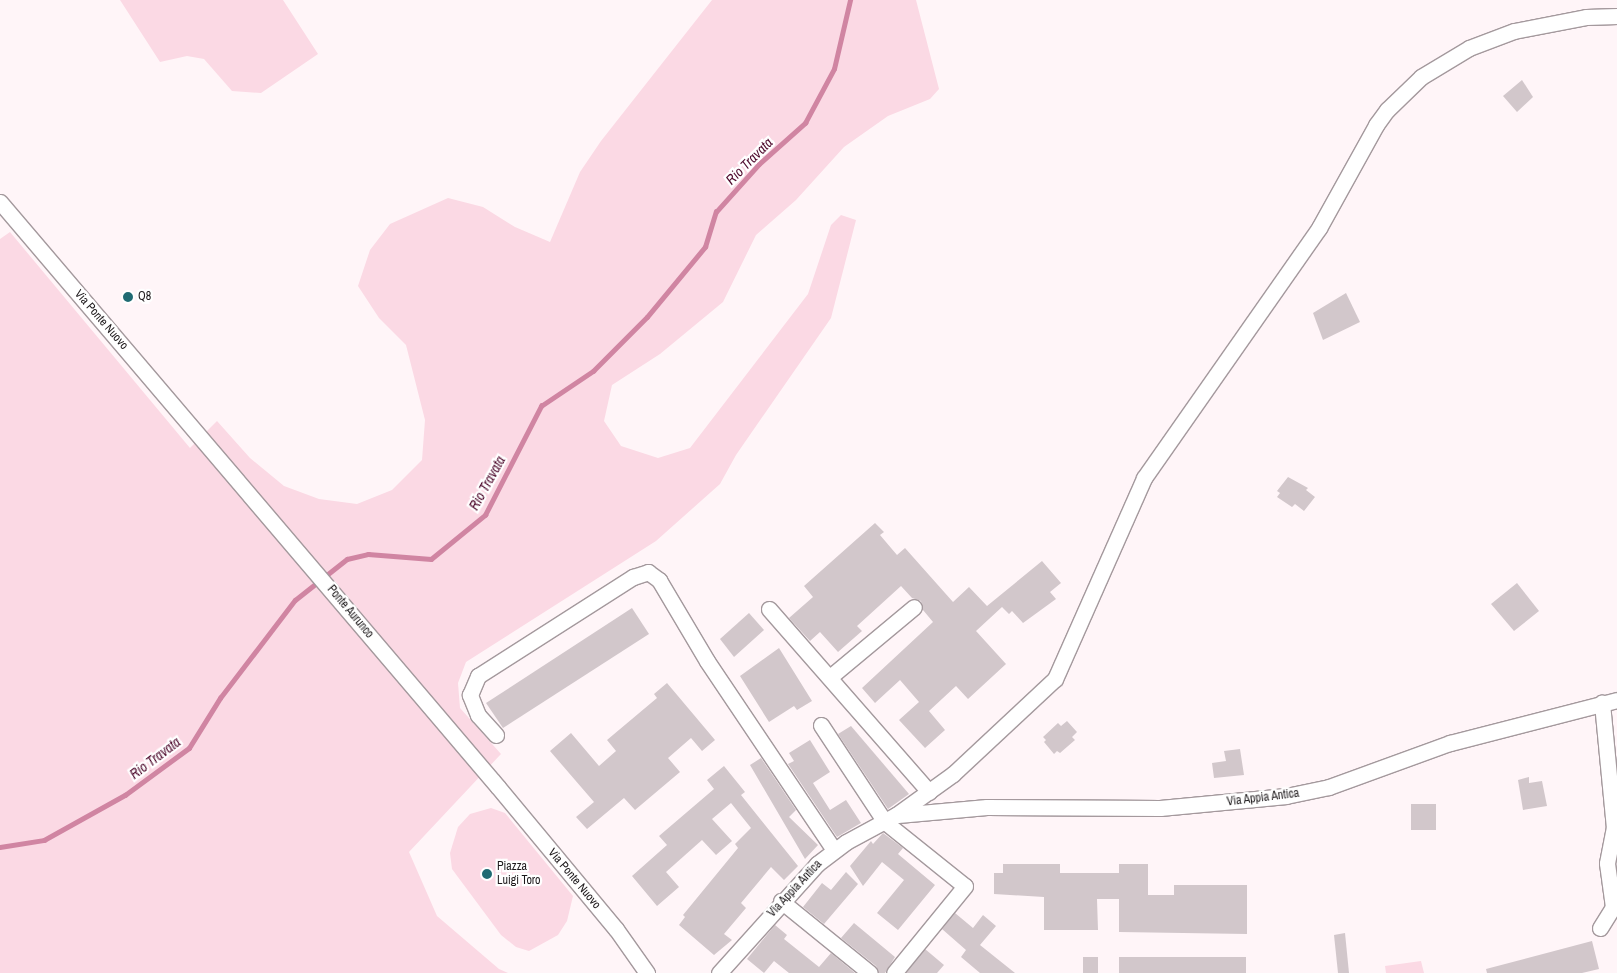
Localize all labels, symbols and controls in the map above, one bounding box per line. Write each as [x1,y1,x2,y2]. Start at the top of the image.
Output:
water label: Rio Travata [722,134,776,188]
street label: Via Ponte Nuovo [71,287,131,353]
place label: Q8 [138,290,151,304]
marker: Q8 [122,291,134,303]
water label: Rio Travata [465,453,509,513]
street label: Ponte Aurunco [324,582,376,642]
water label: Rio Travata [126,733,184,783]
street label: Via Appia Antica [1226,786,1300,810]
street label: Via Ponte Nuovo [545,846,603,912]
street label: Via Appia Antica [765,857,825,921]
place label: Piazza Luigi Toro [497,860,541,888]
marker: Piazza Luigi Toro [481,868,493,880]

